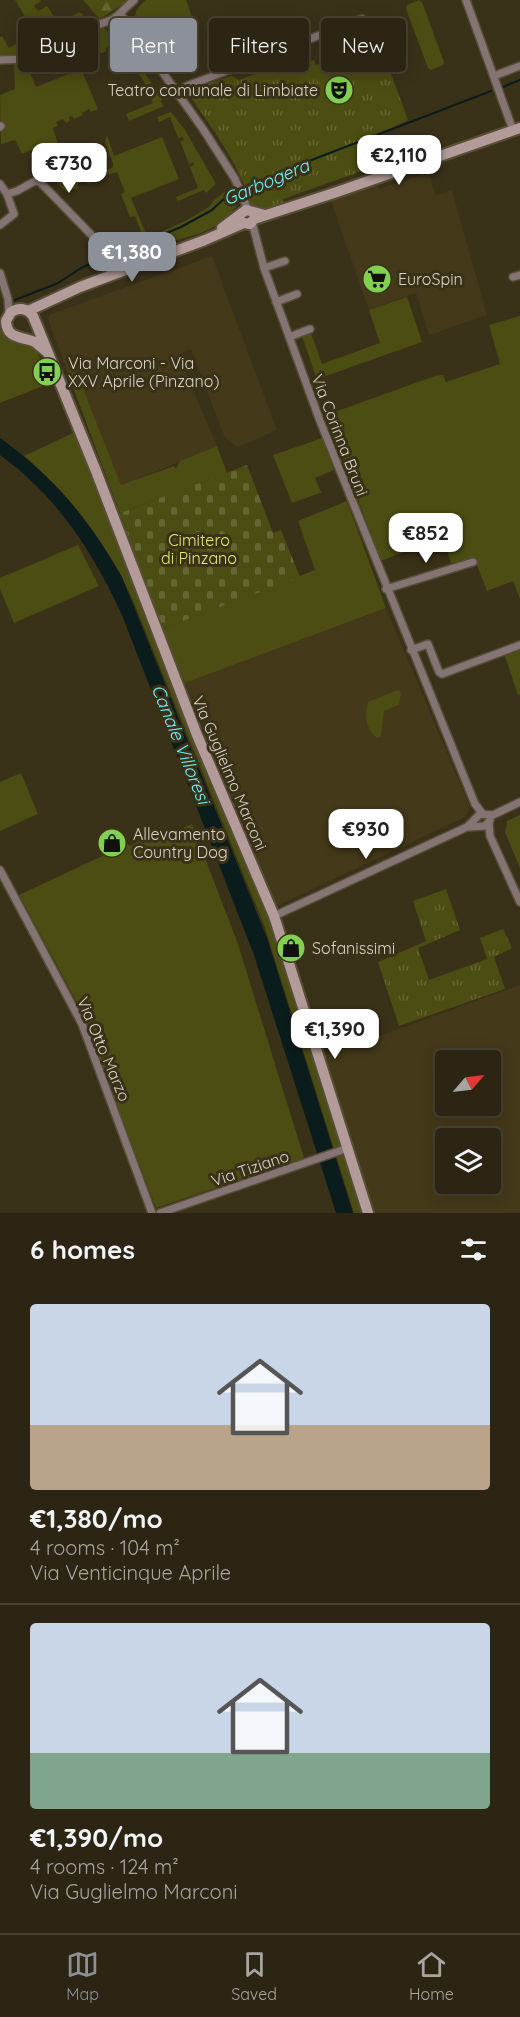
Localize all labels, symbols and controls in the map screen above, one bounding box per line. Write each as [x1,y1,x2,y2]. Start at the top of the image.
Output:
chip: Buy [18,18,98,72]
chip: Rent [110,18,197,72]
chip: Filters [209,18,309,72]
chip: New [321,18,406,72]
theatre icon: Teatro comunale di Limbiate [323,74,355,106]
place label: Teatro comunale di Limbiate [107,80,318,100]
pin: €2,110 [350,135,448,186]
text: €2,110 [371,142,427,167]
pin: €730 [33,143,105,194]
text: €730 [46,150,92,175]
water label: Garbogera [220,153,313,210]
pin: €1,380 [83,232,181,283]
text: €1,380 [102,239,162,264]
supermarket icon: EuroSpin [361,263,393,295]
place label: EuroSpin [398,269,463,289]
place label: Via Marconi - Via XXV Aprile (Pinzano) [68,353,219,391]
bus stop icon: Via Marconi - Via XXV Aprile (Pinzano) [31,356,63,388]
street label: Via Corinna Bruni [308,371,372,499]
pin: €852 [390,513,462,564]
text: €852 [403,520,449,545]
park label: Cimitero di Pinzano [161,530,237,568]
water label: Canale Villoresi [147,681,216,809]
street label: Via Guglielmo Marconi [188,693,272,853]
pin: €930 [330,809,402,860]
text: €930 [343,816,389,841]
place label: Allevamento Country Dog [133,824,228,862]
shop icon: Allevamento Country Dog [96,827,128,859]
shop icon: Sofanissimi [275,932,307,964]
place label: Sofanissimi [312,938,395,958]
street label: Via Otto Marzo [73,994,135,1104]
pin: €1,390 [286,1009,384,1060]
text: €1,390 [305,1016,365,1041]
north arrow [435,1050,501,1116]
map controls [435,1050,501,1194]
button: layers [435,1128,501,1194]
street label: Via Tiziano [208,1145,292,1191]
text: 6 homes [30,1233,135,1266]
icon: filters [457,1233,490,1266]
icon: home [206,1343,314,1451]
text: €1,380/mo [30,1502,163,1535]
text: 4 rooms · 104 m² [30,1535,180,1560]
text: Via Venticinque Aprile [30,1560,231,1585]
icon: home [206,1662,314,1770]
text: €1,390/mo [30,1821,163,1854]
text: 4 rooms · 124 m² [30,1854,179,1879]
text: Via Guglielmo Marconi [30,1879,237,1904]
tab: Map [66,1948,99,2004]
tab: Saved [231,1948,277,2004]
tab: Home [409,1948,454,2004]

